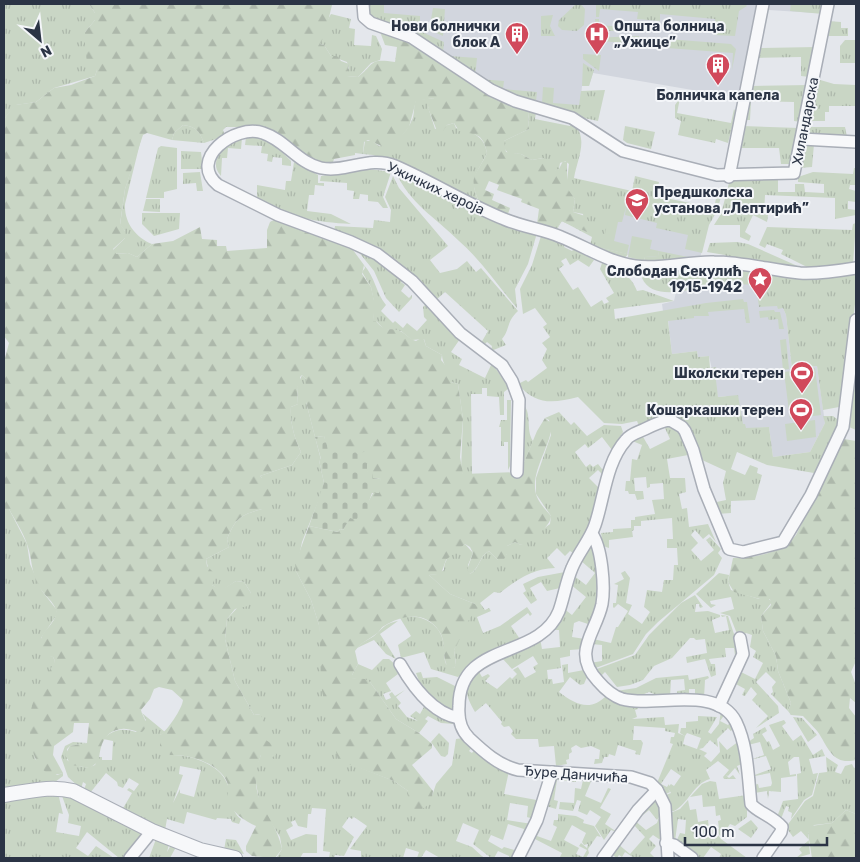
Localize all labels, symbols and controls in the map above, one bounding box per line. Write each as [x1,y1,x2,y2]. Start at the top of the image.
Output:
north arrow [15,15,65,65]
place label: Нови болнички блок А [391,18,500,51]
place label: Општа болница „Ужице” [614,18,724,51]
building icon: Нови болнички блок А [504,21,530,55]
hospital icon: Општа болница „Ужице” [584,21,610,55]
text: N [37,41,54,61]
building icon: Болничка капела [705,52,731,86]
street label: Хиландарска [789,76,822,166]
place label: Болничка капела [656,87,780,104]
street label: Ужичких хероја [384,158,487,218]
place label: Предшколска установа „Лептирић” [654,184,809,217]
school or university icon: Предшколска установа „Лептирић” [624,187,650,221]
place label: Слободан Секулић 1915-1942 [607,263,742,296]
place icon: Слободан Секулић 1915-1942 [747,266,773,300]
sports icon: Школски терен [789,360,815,394]
place label: Школски терен [674,365,784,382]
sports icon: Кошаркашки терен [788,397,814,431]
place label: Кошаркашки терен [646,402,784,419]
street label: Ђуре Даничића [523,762,629,787]
scale bar [685,814,828,846]
text: 100 m [692,823,734,841]

